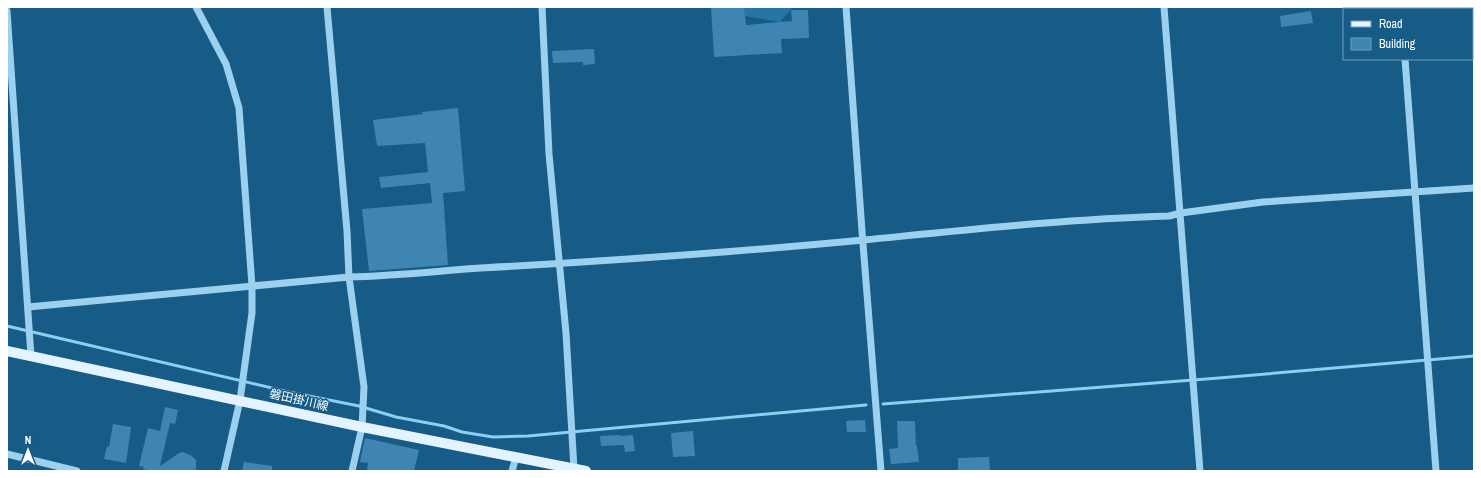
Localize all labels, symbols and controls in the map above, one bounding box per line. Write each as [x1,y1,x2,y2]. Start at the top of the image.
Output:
legend [1343,8,1473,60]
text: Road [1379,16,1403,32]
text: Building [1379,36,1416,52]
street label: 磐田掛川線 [268,385,330,415]
north arrow [8,430,48,470]
text: N [25,433,31,447]

